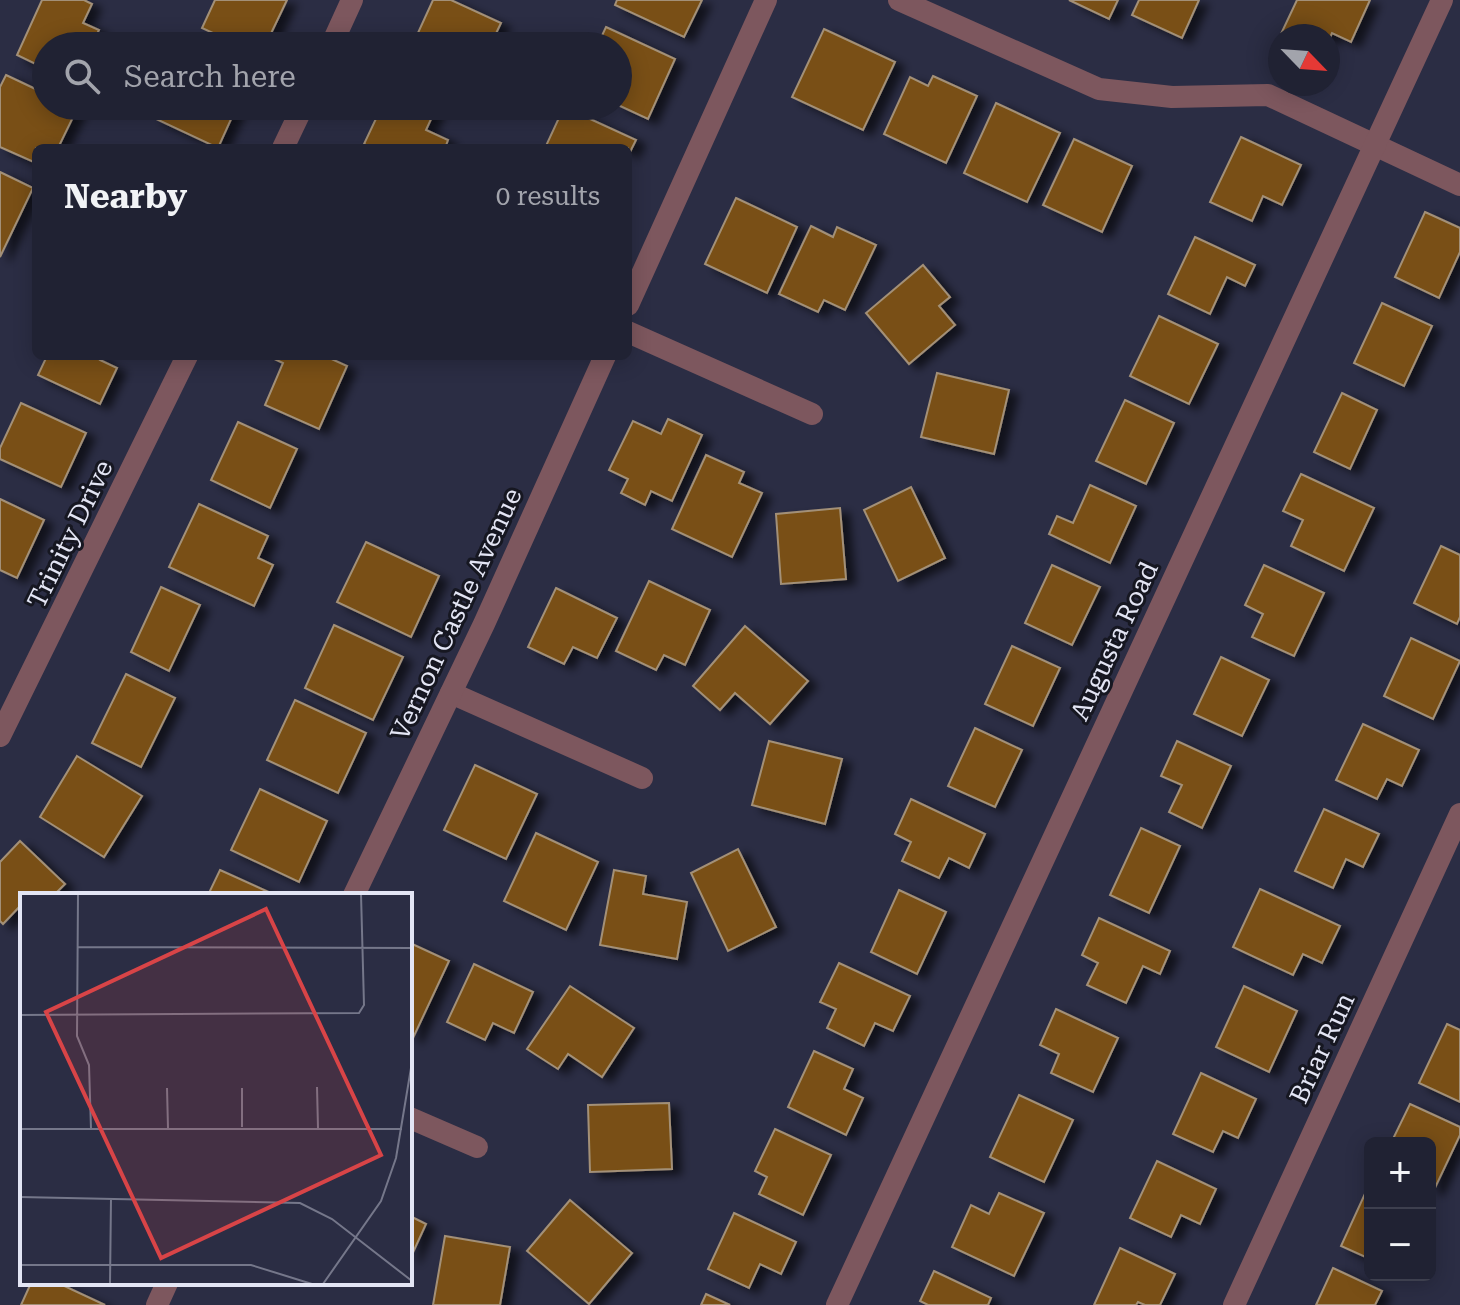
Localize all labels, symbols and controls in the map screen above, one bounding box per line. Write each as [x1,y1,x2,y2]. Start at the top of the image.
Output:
north arrow [1268,24,1340,96]
search box [32,32,632,120]
icon: search [60,54,104,98]
text: Search here [124,59,296,94]
text: Nearby [64,176,187,216]
text: 0 results [496,181,600,211]
street label: Trinity Drive [21,455,119,613]
street label: Vernon Castle Avenue [384,483,528,745]
street label: Augusta Road [1064,557,1164,725]
inset map [20,893,412,1285]
street label: Briar Run [1283,988,1361,1108]
map controls [1364,1137,1436,1281]
button: + [1364,1137,1436,1209]
button: − [1364,1209,1436,1281]

